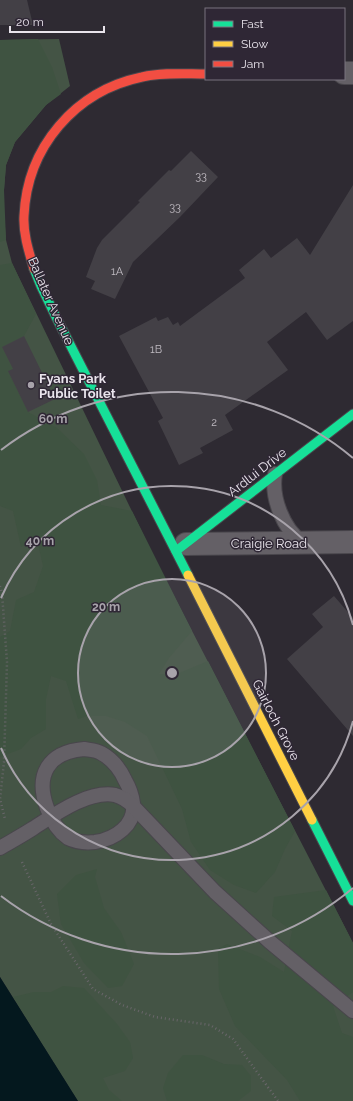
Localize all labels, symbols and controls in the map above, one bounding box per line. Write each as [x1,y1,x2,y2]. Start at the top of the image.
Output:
scale bar [10,8,104,34]
legend [205,8,345,80]
text: 20 m [16,15,44,29]
text: Fast [241,17,264,31]
text: Slow [241,37,268,51]
text: Jam [241,57,264,71]
house number: 33 [195,170,207,183]
house number: 33 [169,201,181,214]
street label: Ballater Avenue [25,255,77,348]
house number: 1A [111,265,124,278]
house number: 1B [150,343,162,356]
place label: Fyans Park Public Toilet [39,371,116,401]
marker: Fyans Park Public Toilet [26,380,36,390]
text: 60 m [39,412,67,426]
house number: 2 [211,416,217,429]
street label: Ardlui Drive [225,444,289,499]
text: 40 m [26,534,54,548]
street label: Craigie Road [231,536,307,551]
text: 20 m [92,600,120,614]
centre of rings [165,666,179,680]
street label: Gairloch Grove [249,677,303,763]

